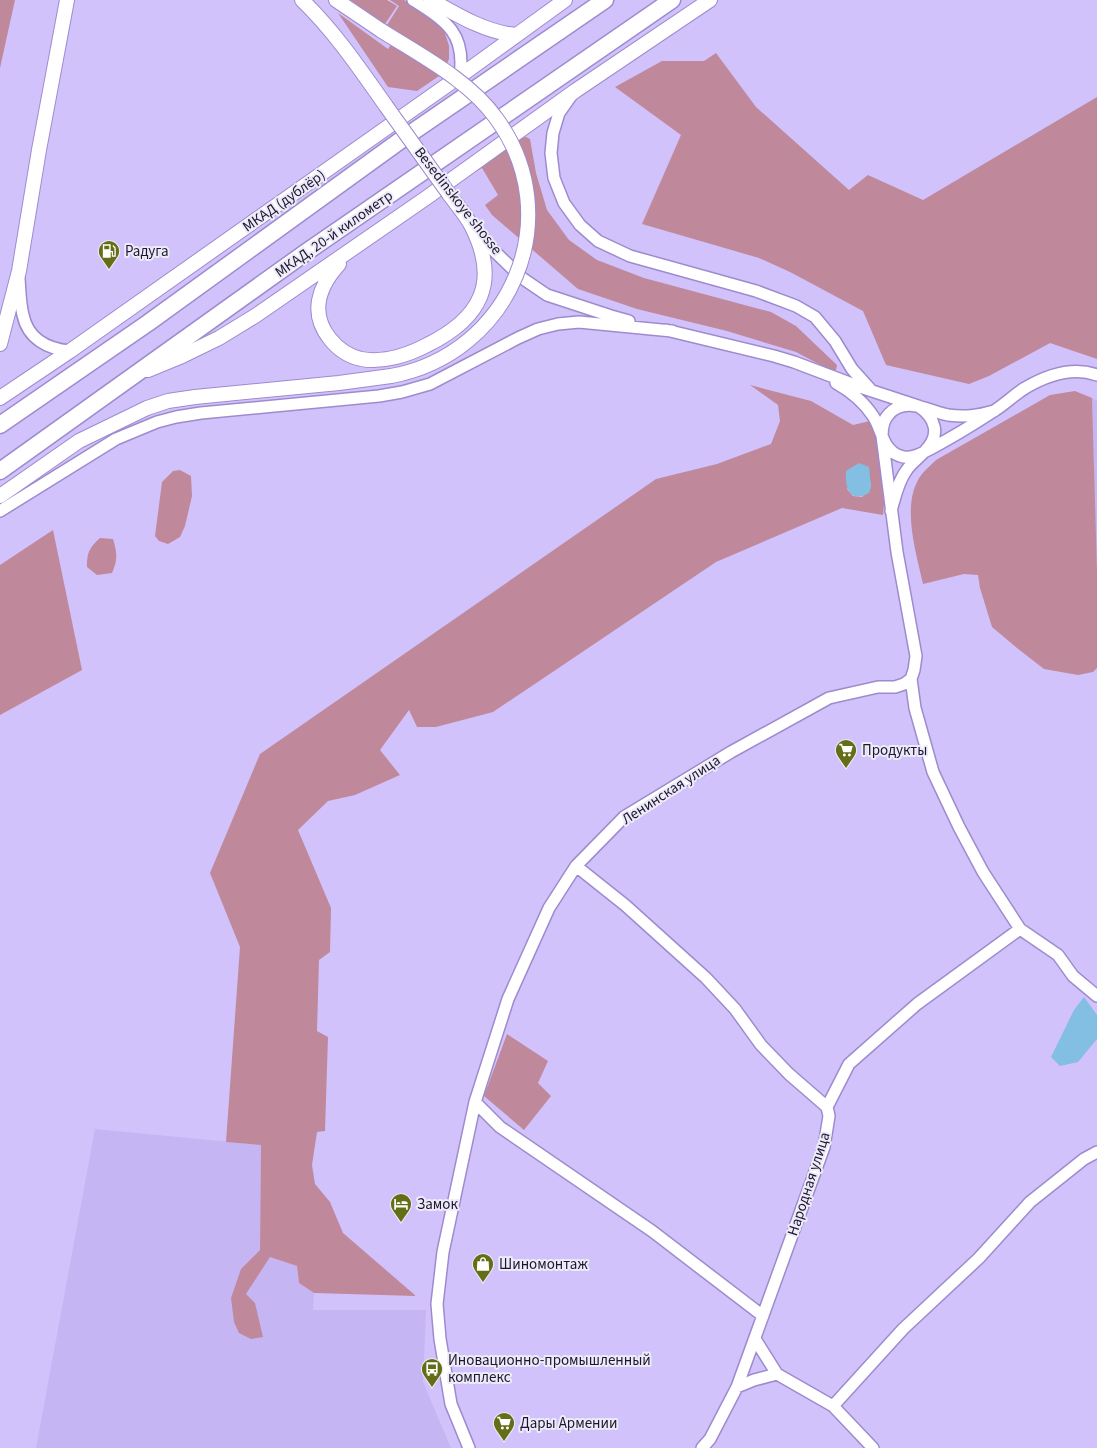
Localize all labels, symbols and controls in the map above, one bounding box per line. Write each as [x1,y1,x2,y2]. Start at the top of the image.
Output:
street label: Besedinskoye shosse [409,143,507,259]
street label: МКАД (дублёр) [238,165,330,237]
street label: МКАД, 20-й километр [271,185,397,283]
fuel station icon: Радуга [97,239,121,270]
place label: Радуга [125,241,169,262]
supermarket icon: Продукты [834,738,858,769]
place label: Продукты [862,740,927,761]
street label: Ленинская улица [617,750,725,830]
street label: Народная улица [782,1129,836,1239]
hotel icon: Замок [389,1192,413,1223]
place label: Замок [417,1194,458,1215]
shop icon: Шиномонтаж [471,1252,495,1283]
place label: Шиномонтаж [499,1254,588,1275]
place label: Иновационно-промышленный комплекс [448,1350,651,1388]
bus stop icon: Иновационно-промышленный комплекс [420,1357,444,1388]
supermarket icon: Дары Армении [492,1411,516,1442]
place label: Дары Армении [520,1413,617,1434]

